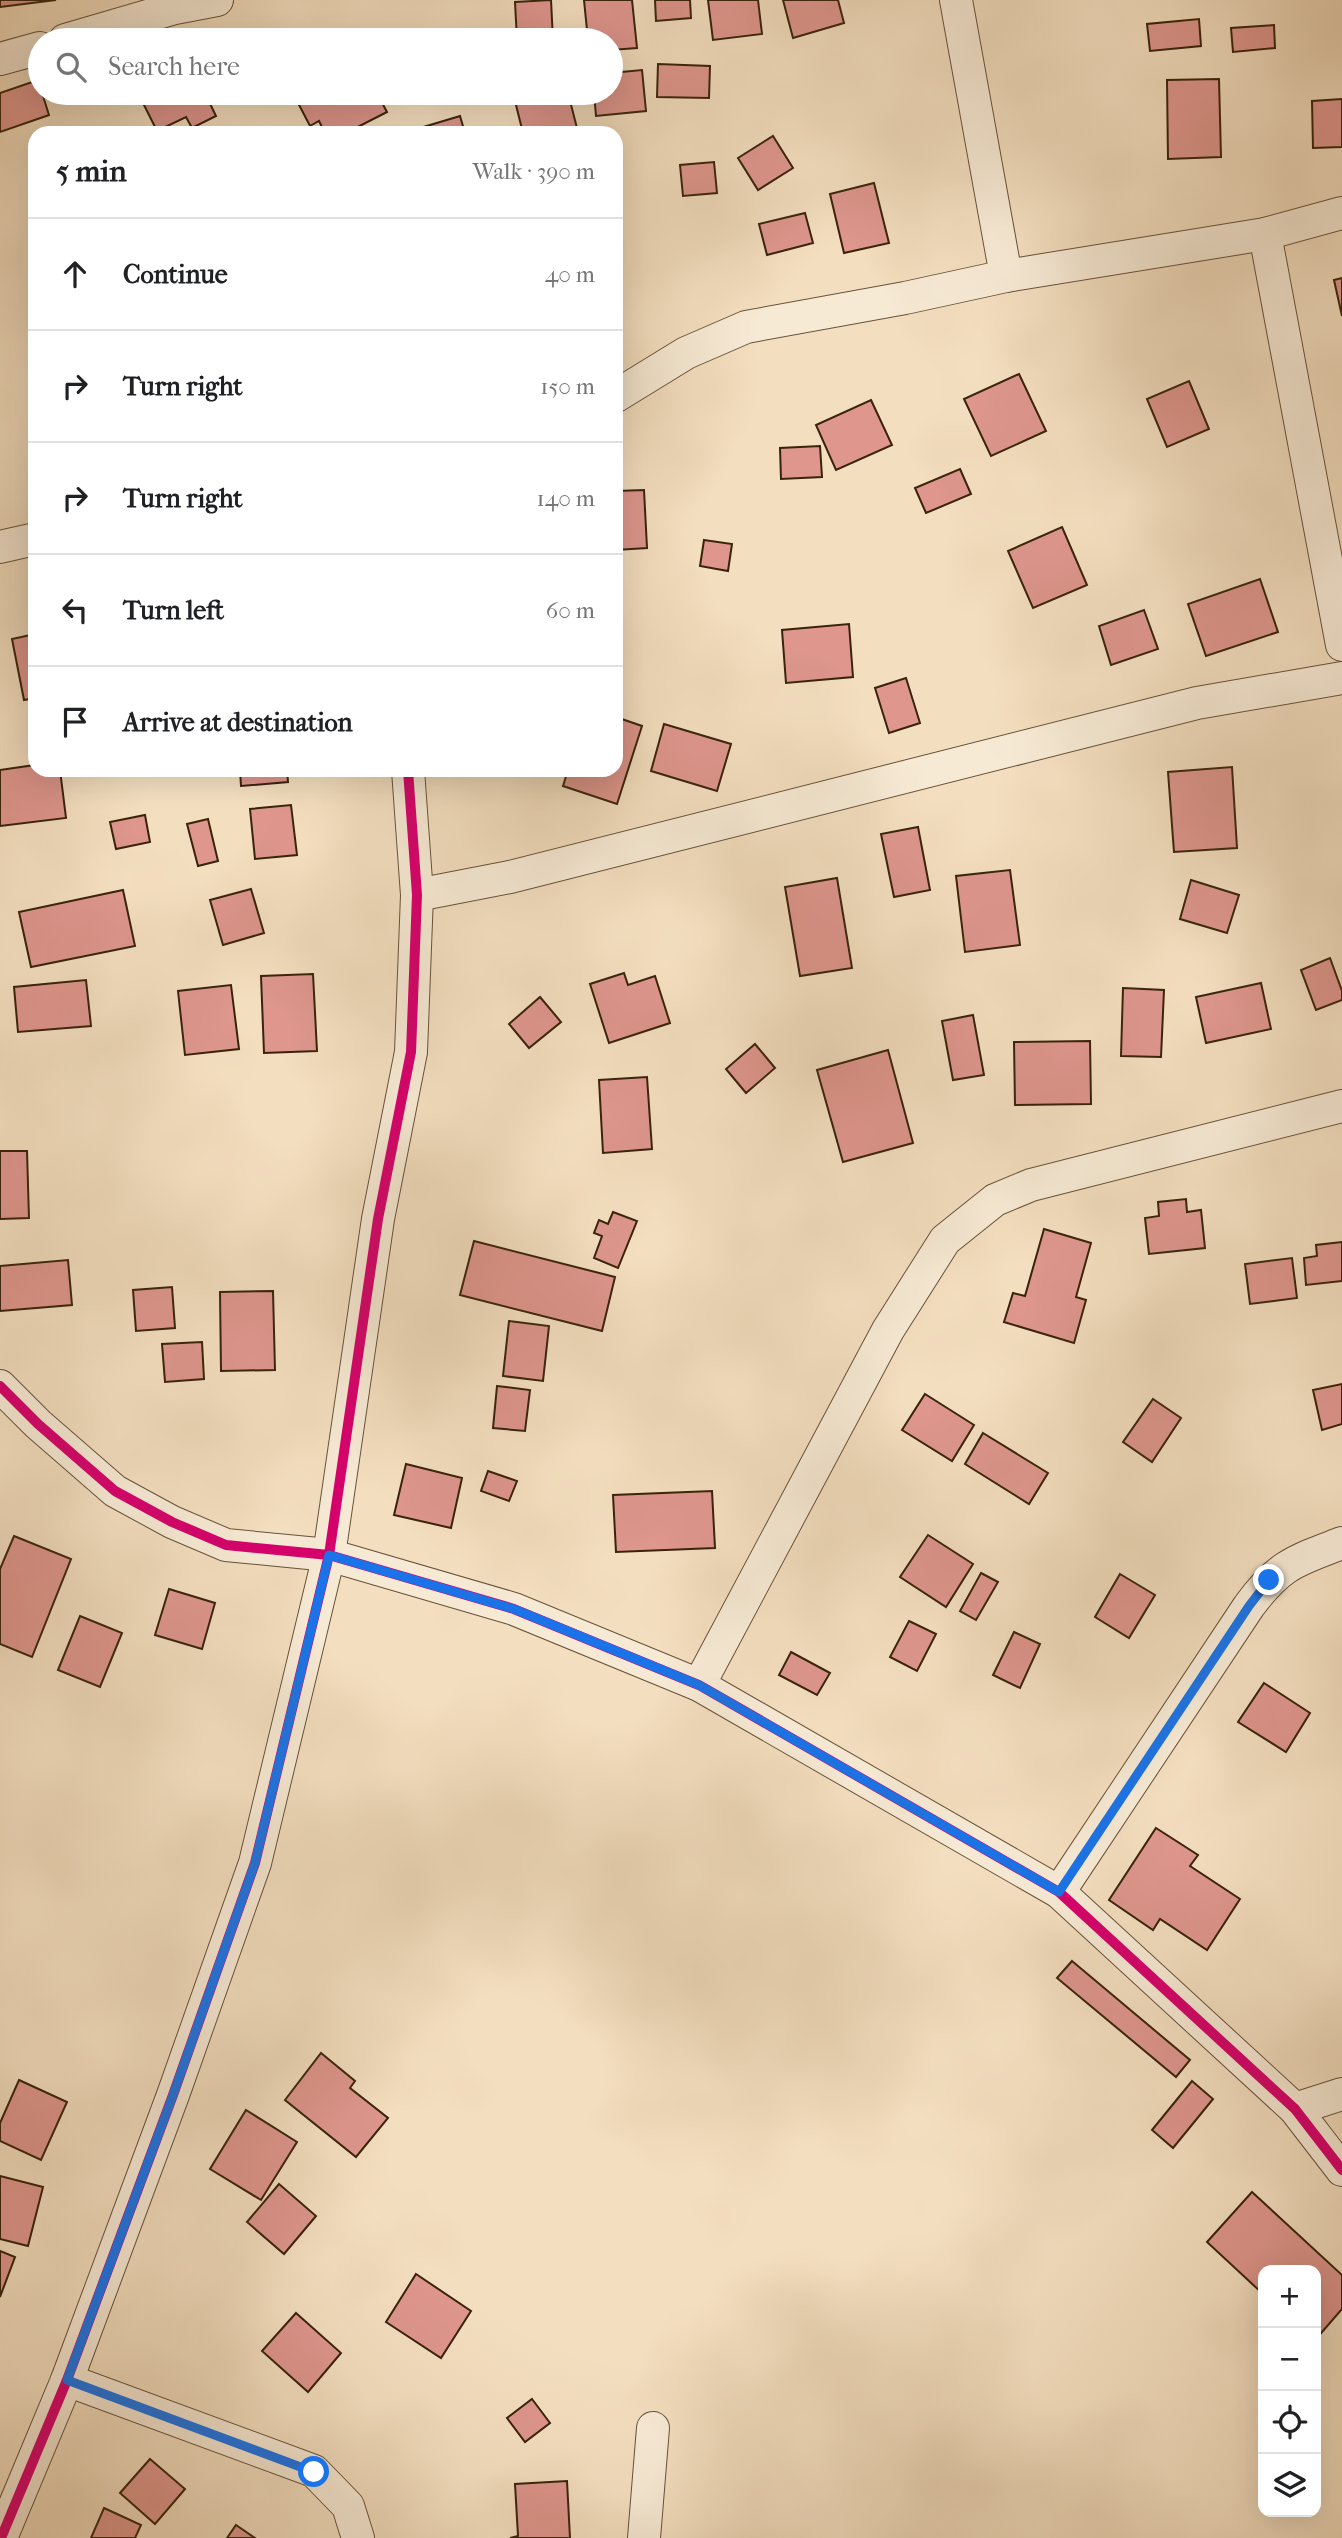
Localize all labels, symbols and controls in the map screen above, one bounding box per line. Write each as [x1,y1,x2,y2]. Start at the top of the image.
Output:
search box [28,28,623,105]
icon: search [52,48,90,86]
text: Search here [108,51,240,82]
text: 5 min [56,154,127,189]
text: Walk · 390 m [472,158,595,185]
icon: ahead [56,255,94,293]
text: Continue [123,259,228,290]
text: 40 m [545,261,595,288]
icon: right [56,367,94,405]
text: Turn right [123,371,243,402]
text: 150 m [540,373,595,400]
icon: right [56,479,94,517]
text: Turn right [123,483,243,514]
text: 140 m [536,485,595,512]
icon: left [56,591,94,629]
text: Turn left [123,595,224,626]
text: 60 m [546,597,595,624]
icon: arrive [56,703,94,741]
text: Arrive at destination [123,707,353,738]
route end [1253,1564,1284,1595]
map controls [1258,2265,1321,2517]
button: + [1258,2265,1321,2328]
button: − [1258,2328,1321,2391]
button: locate [1258,2391,1321,2454]
button: layers [1258,2454,1321,2517]
route start [298,2456,329,2487]

